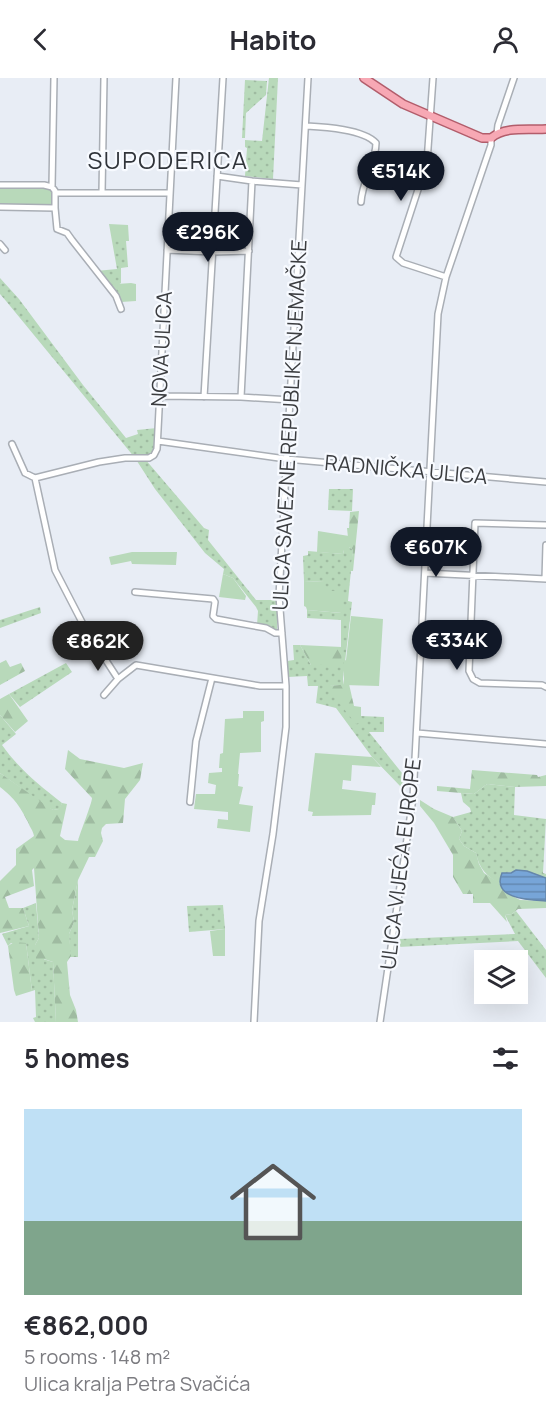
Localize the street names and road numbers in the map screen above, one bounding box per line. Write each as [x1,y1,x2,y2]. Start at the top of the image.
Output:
street label: ULICA SAVEZNE REPUBLIKE NJEMAČKE [265,239,313,611]
street label: NOVA ULICA [144,290,178,408]
street label: RADNIČKA ULICA [324,448,489,490]
street label: ULICA VIJEĆA EUROPE [373,756,427,971]

